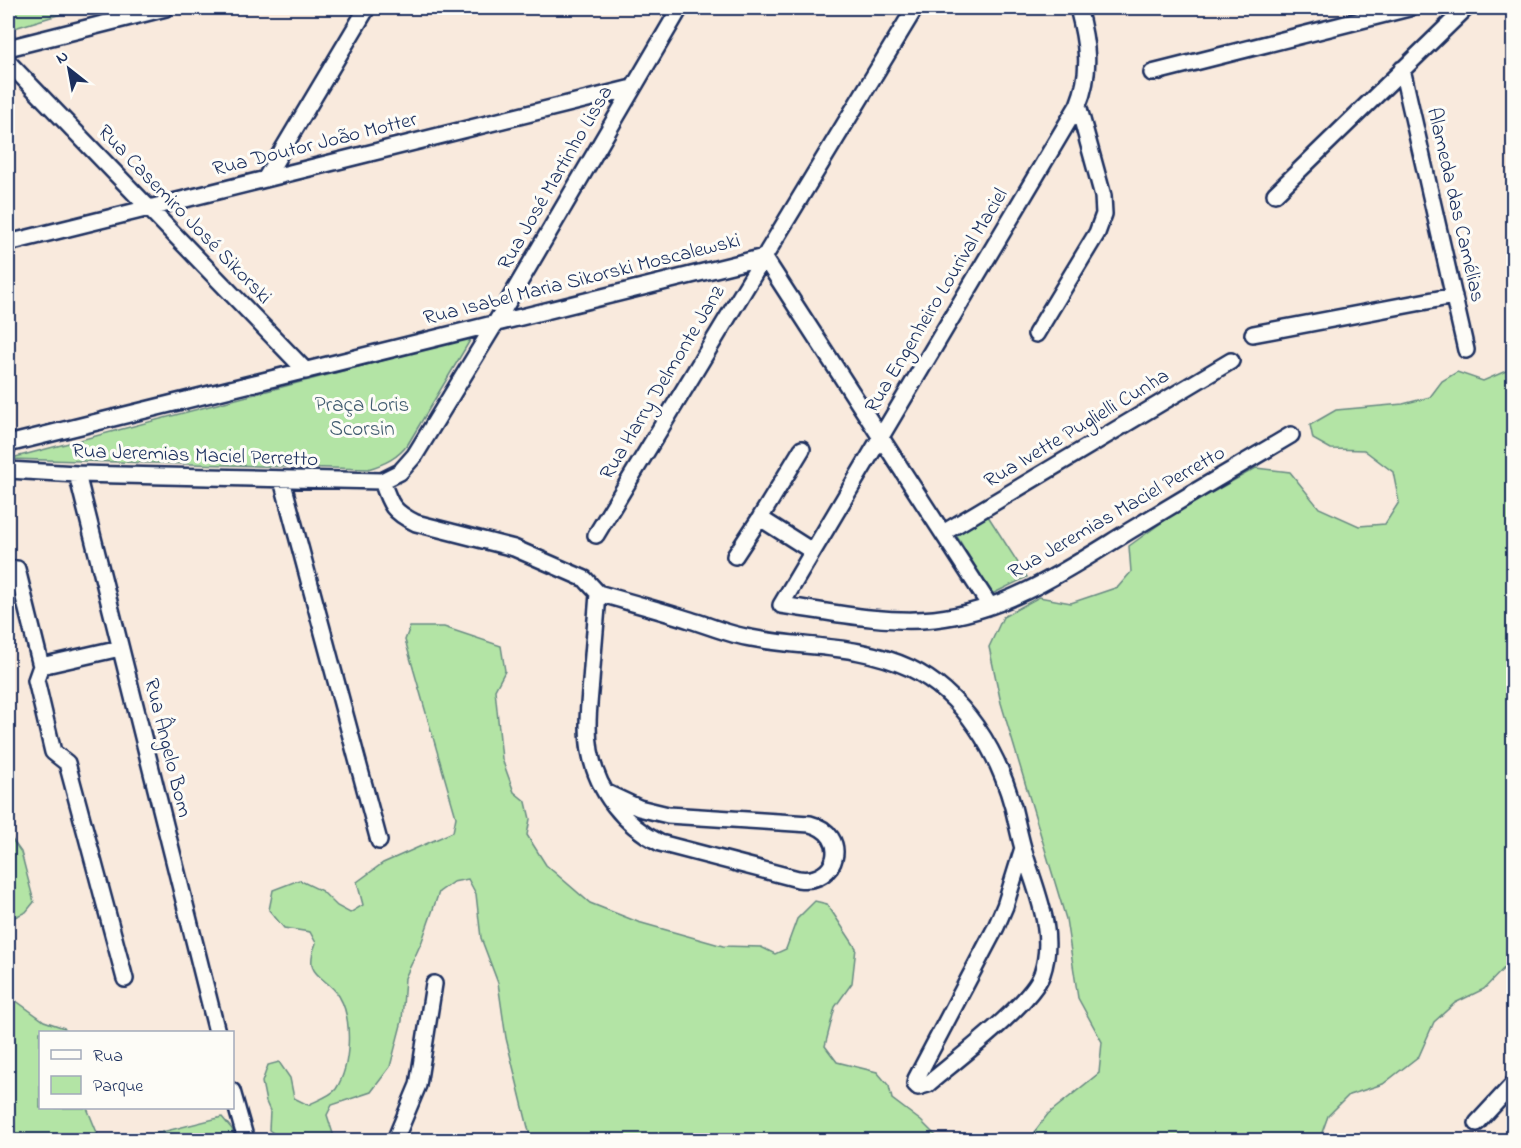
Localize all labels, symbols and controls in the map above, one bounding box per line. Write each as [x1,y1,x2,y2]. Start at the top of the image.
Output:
north arrow [39,39,99,99]
text: N [51,45,73,71]
street label: Rua José Martinho Lissa [491,80,621,276]
street label: Rua Doutor João Motter [210,105,421,185]
street label: Alameda das Camélias [1418,105,1492,305]
street label: Rua Casemiro José Sikorski [90,118,278,312]
street label: Rua Engenheiro Lourival Maciel [858,183,1018,420]
street label: Rua Isabel Maria Sikorski Moscalewski [420,226,744,334]
street label: Rua Harry Delmonte Janz [593,280,735,487]
street label: Rua Ivette Puglielli Cunha [979,362,1176,498]
park label: Praça Loris Scorsin [315,391,409,445]
street label: Rua Jeremias Maciel Perretto [71,437,319,475]
street label: Rua Jeremias Maciel Perretto [1003,438,1231,588]
street label: Rua Ângelo Bom [133,675,201,821]
legend [39,1031,234,1109]
text: Rua [93,1044,123,1070]
text: Parque [93,1074,144,1100]

